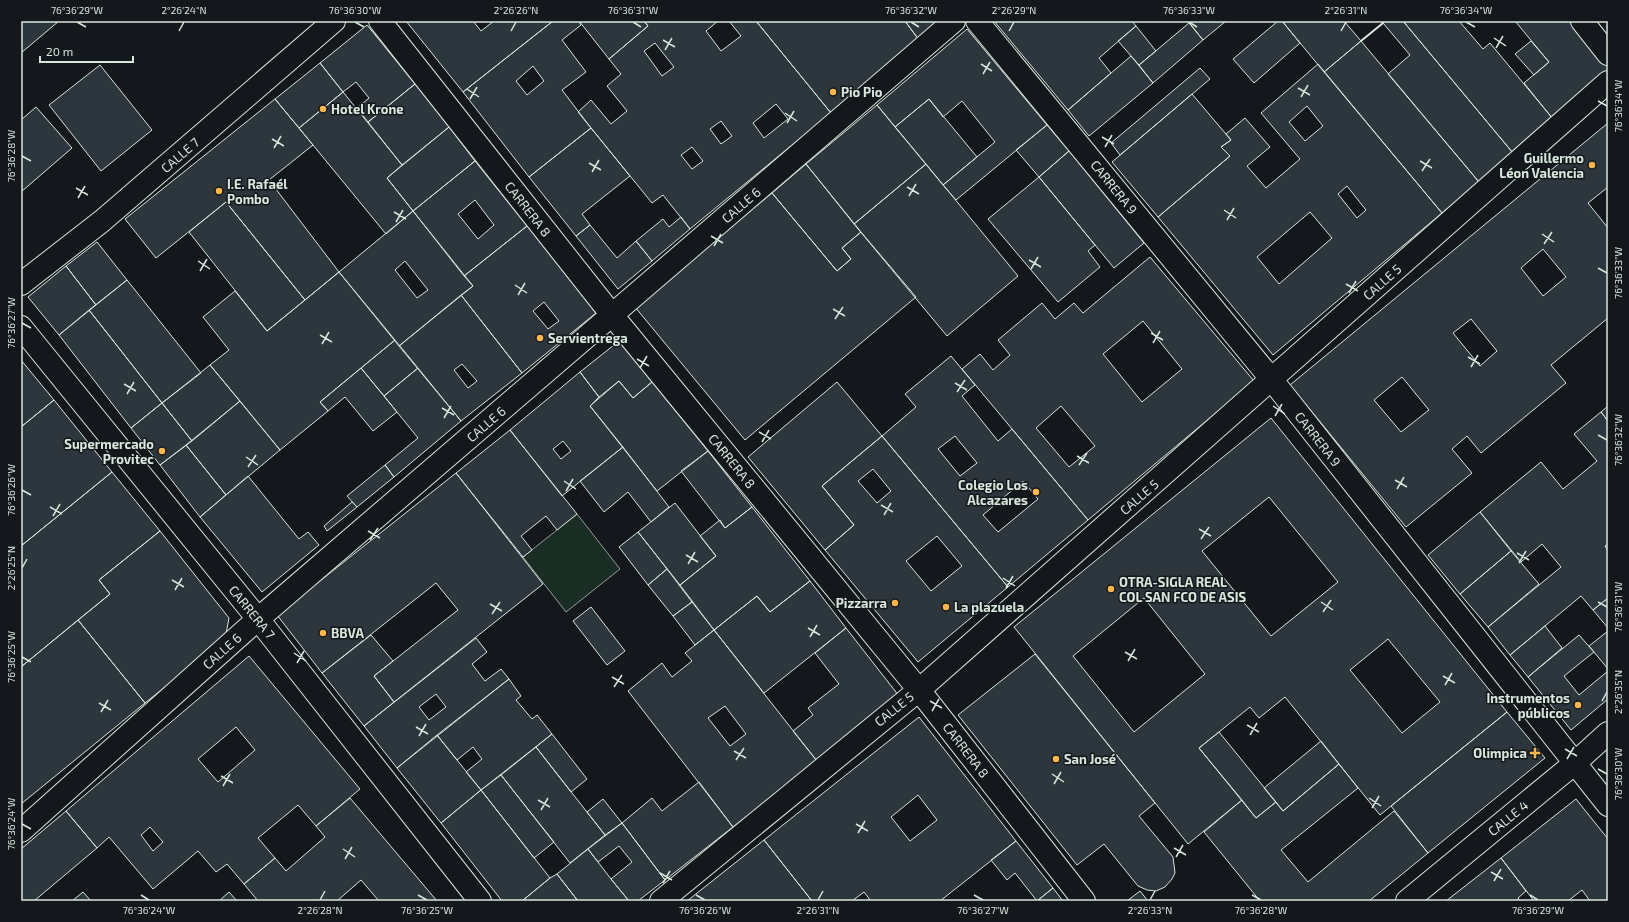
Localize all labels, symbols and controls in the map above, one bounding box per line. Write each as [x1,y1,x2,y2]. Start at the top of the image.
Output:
text: 76°36'29"W [51,4,104,16]
text: 2°26'24"N [162,4,207,16]
text: 76°36'30"W [329,4,382,16]
text: 2°26'26"N [494,4,538,16]
text: 76°36'31"W [608,4,659,16]
text: 76°36'32"W [885,4,938,16]
text: 2°26'29"N [992,4,1036,16]
text: 76°36'33"W [1163,4,1215,16]
text: 2°26'31"N [1325,4,1367,16]
text: 76°36'34"W [1440,4,1493,16]
scale bar [40,38,133,64]
text: 20 m [46,44,73,58]
text: 76°36'34"W [1612,79,1624,132]
place label: Pio Pio [841,84,883,100]
marker: Pio Pio [828,87,838,97]
place label: Hotel Krone [331,101,404,117]
marker: Hotel Krone [318,104,328,114]
text: 76°36'28"W [5,129,17,182]
street label: CALLE 7 [158,134,203,176]
place label: Guillermo Léon Valencia [1499,150,1584,181]
street label: CARRERA 9 [1087,157,1141,217]
marker: Guillermo Léon Valencia [1587,160,1597,170]
place label: I.E. Rafaél Pombo [227,176,288,207]
street label: CARRERA 8 [502,178,554,240]
street label: CALLE 6 [718,184,764,226]
marker: I.E. Rafaél Pombo [214,186,224,196]
text: 76°36'33"W [1612,247,1624,299]
street label: CALLE 5 [1360,261,1404,303]
text: 76°36'27"W [5,297,17,349]
place label: Servientrega [548,330,628,346]
marker: Servientrega [535,333,545,343]
street label: CALLE 6 [463,403,509,445]
street label: CARRERA 9 [1292,408,1344,470]
text: 76°36'32"W [1612,413,1624,466]
street label: CARRERA 8 [705,431,759,491]
place label: Supermercado Provitec [64,436,154,467]
marker: Supermercado Provitec [157,446,167,456]
text: 76°36'26"W [5,463,17,516]
street label: CALLE 5 [1116,476,1162,518]
place label: Colegio Los Alcazares [958,477,1028,508]
marker: Colegio Los Alcazares [1031,487,1041,497]
text: 2°26'25"N [5,546,17,590]
place label: OTRA-SIGLA REAL COL SAN FCO DE ASIS [1119,574,1247,605]
text: 76°36'31"W [1612,581,1624,632]
street label: CARRERA 7 [226,582,279,642]
marker: OTRA-SIGLA REAL COL SAN FCO DE ASIS [1106,584,1116,594]
place label: Pizzarra [836,595,887,611]
marker: Pizzarra [890,598,900,608]
place label: La plazuela [954,599,1024,615]
marker: La plazuela [941,602,951,612]
place label: BBVA [331,625,364,641]
marker: BBVA [318,628,328,638]
street label: CALLE 6 [199,630,245,672]
text: 76°36'25"W [5,631,17,683]
text: 2°26'35"N [1612,670,1624,714]
street label: CALLE 5 [871,688,917,730]
place label: Instrumentos públicos [1486,690,1570,721]
marker: Instrumentos públicos [1573,700,1583,710]
street label: CARRERA 8 [940,719,992,781]
place label: Olimpica [1473,745,1527,761]
text: 76°36'30"W [1612,747,1624,800]
marker: Olimpica [1530,748,1540,758]
place label: San José [1064,751,1116,767]
marker: San José [1051,754,1061,764]
text: 76°36'24"W [5,797,17,850]
street label: CALLE 4 [1485,797,1531,839]
text: 76°36'24"W [123,904,176,916]
text: 2°26'28"N [298,904,342,916]
text: 76°36'25"W [401,904,453,916]
text: 76°36'26"W [679,904,732,916]
text: 2°26'31"N [797,904,839,916]
text: 76°36'27"W [957,904,1009,916]
text: 2°26'33"N [1128,904,1172,916]
text: 76°36'28"W [1235,904,1288,916]
text: 76°36'29"W [1512,904,1565,916]

